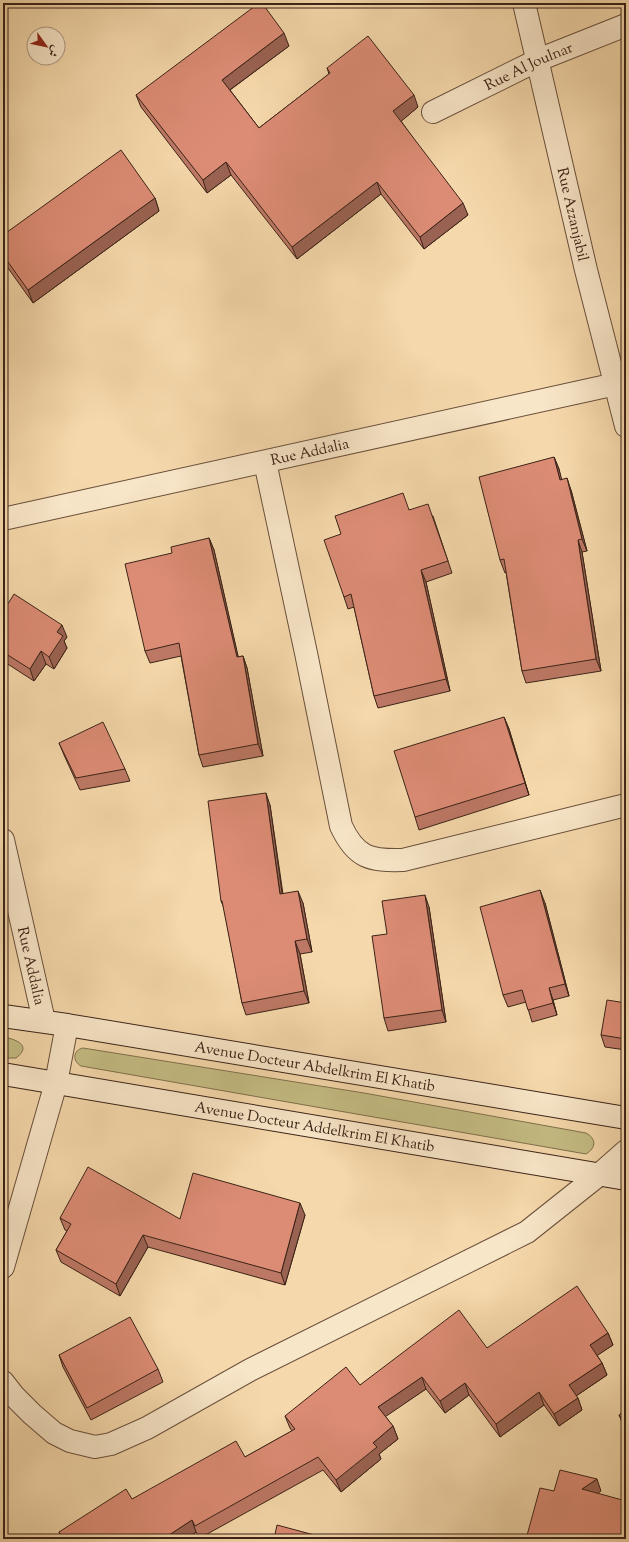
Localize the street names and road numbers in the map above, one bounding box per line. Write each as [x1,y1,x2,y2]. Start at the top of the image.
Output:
street label: Rue Al Joulnar [481,38,577,97]
street label: Rue Azzanjabil [551,166,593,264]
street label: Rue Addalia [269,434,351,472]
street label: Rue Addalia [11,925,49,1007]
street label: Avenue Docteur Abdelkrim El Khatib [193,1037,437,1098]
street label: Avenue Docteur Addelkrim El Khatib [193,1097,436,1159]

